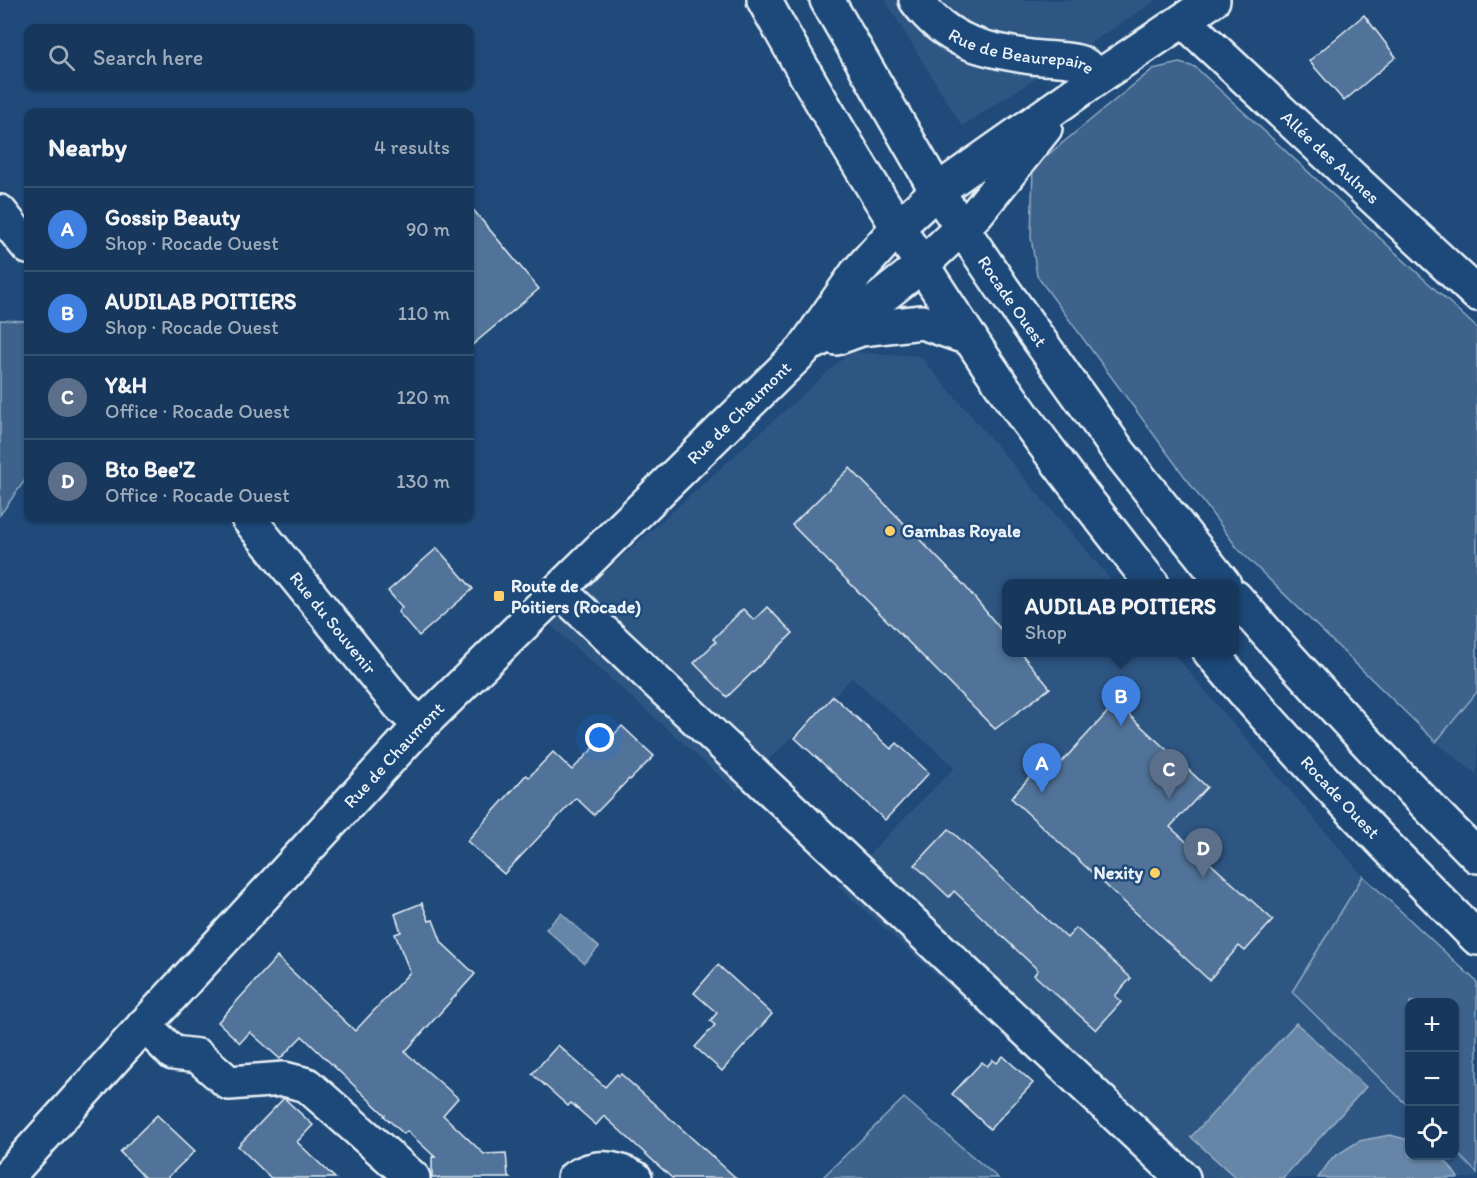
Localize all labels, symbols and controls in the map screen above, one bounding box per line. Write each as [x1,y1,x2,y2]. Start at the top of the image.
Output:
street label: Rue de Beaurepaire [944,23,1099,79]
search box [24,24,474,90]
icon: search [45,41,78,74]
text: Search here [93,44,203,71]
street label: Allée des Aulnes [1276,106,1384,209]
text: Nearby [48,131,127,163]
text: 4 results [374,135,450,159]
text: Gossip Beauty [105,204,240,231]
text: A [61,217,74,241]
text: 90 m [406,217,450,241]
text: Shop · Rocade Ouest [105,231,279,255]
street label: Rocade Ouest [973,252,1052,351]
text: AUDILAB POITIERS [105,288,296,315]
text: B [61,301,74,325]
text: 110 m [398,301,450,325]
text: Shop · Rocade Ouest [105,315,279,339]
street label: Rue de Chaumont [682,357,796,469]
text: Y&H [105,372,147,399]
text: C [61,385,74,409]
text: 120 m [397,385,450,409]
text: Office · Rocade Ouest [105,399,290,423]
text: Bto Bee'Z [105,456,195,483]
text: D [61,469,74,493]
text: 130 m [396,469,450,493]
text: Office · Rocade Ouest [105,483,290,507]
place label: Gambas Royale [902,520,1021,542]
marker: Gambas Royale [883,524,897,538]
street label: Rue du Souvenir [285,567,382,679]
place label: Route de Poitiers (Rocade) [511,575,641,618]
popup [1002,579,1239,657]
marker: Route de Poitiers (Rocade) [492,589,506,603]
text: AUDILAB POITIERS [1025,593,1216,620]
text: Shop [1025,620,1067,644]
pin: B [1102,676,1140,726]
street label: Rue de Chaumont [339,697,449,813]
your location [585,723,614,752]
pin: A [1022,744,1062,793]
pin: C [1150,750,1188,799]
street label: Rocade Ouest [1296,751,1385,844]
pin: D [1184,828,1222,878]
place label: Nexity [1094,862,1143,884]
marker: Nexity [1148,866,1162,880]
map controls [1405,998,1459,1160]
button: + [1405,998,1459,1052]
button: − [1405,1052,1459,1106]
button: locate [1405,1106,1459,1160]

